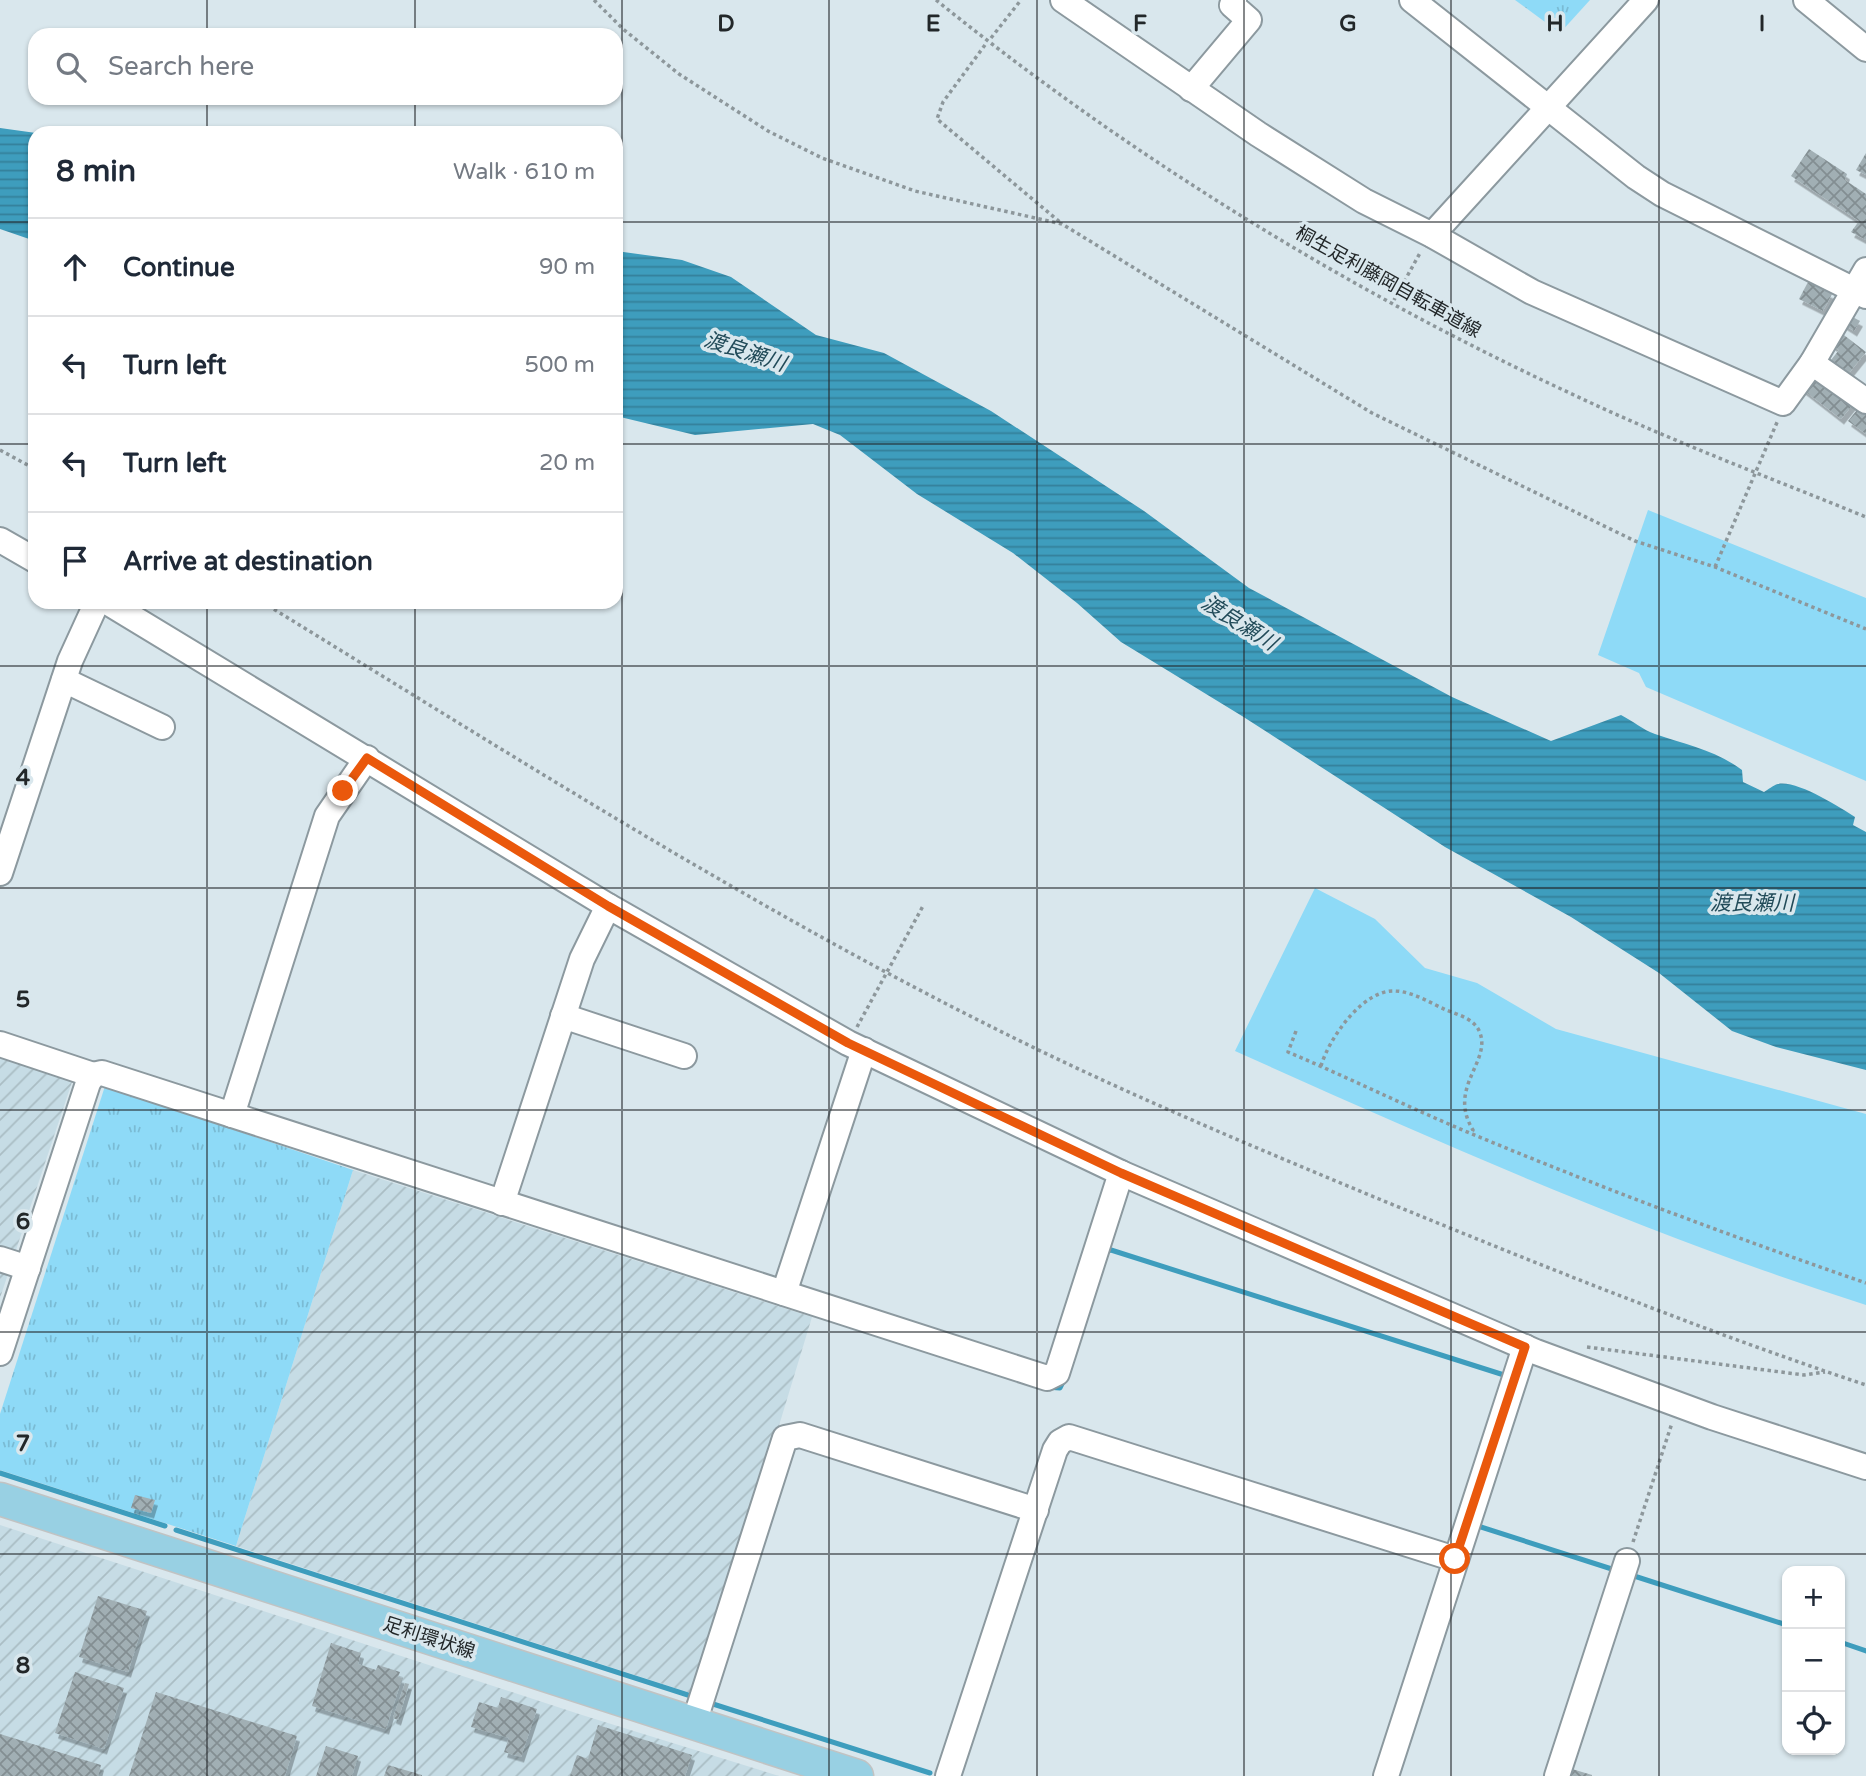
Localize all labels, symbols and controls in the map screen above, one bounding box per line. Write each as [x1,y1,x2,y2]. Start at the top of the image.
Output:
text: D [717,10,735,38]
text: E [926,10,940,38]
text: F [1133,10,1147,38]
text: G [1339,10,1357,38]
text: H [1546,10,1564,38]
text: I [1759,10,1765,38]
search box [28,28,623,105]
icon: search [52,48,90,86]
text: Search here [108,51,254,82]
text: 8 min [56,153,136,190]
text: Walk · 610 m [453,158,595,186]
street label: 桐生足利藤岡自転車道線 [1291,222,1485,342]
icon: ahead [56,248,94,286]
text: Continue [123,252,235,283]
text: 90 m [539,253,595,281]
water label: 渡良瀬川 [701,327,791,377]
icon: left [56,346,94,384]
text: Turn left [123,350,226,381]
text: 500 m [525,351,595,379]
icon: left [56,444,94,482]
text: Turn left [123,448,226,479]
text: 20 m [539,449,595,477]
icon: arrive [56,542,94,580]
text: Arrive at destination [123,546,373,577]
water label: 渡良瀬川 [1197,590,1283,657]
text: 4 [16,764,31,792]
route end [327,775,358,806]
water label: 渡良瀬川 [1710,891,1796,916]
text: 5 [16,986,30,1014]
text: 6 [16,1208,30,1236]
text: 7 [16,1430,30,1458]
route start [1439,1543,1470,1574]
map controls [1782,1566,1845,1755]
button: + [1782,1566,1845,1629]
street label: 足利環状線 [380,1613,478,1663]
button: − [1782,1629,1845,1692]
text: 8 [16,1652,30,1680]
button: locate [1782,1692,1845,1755]

